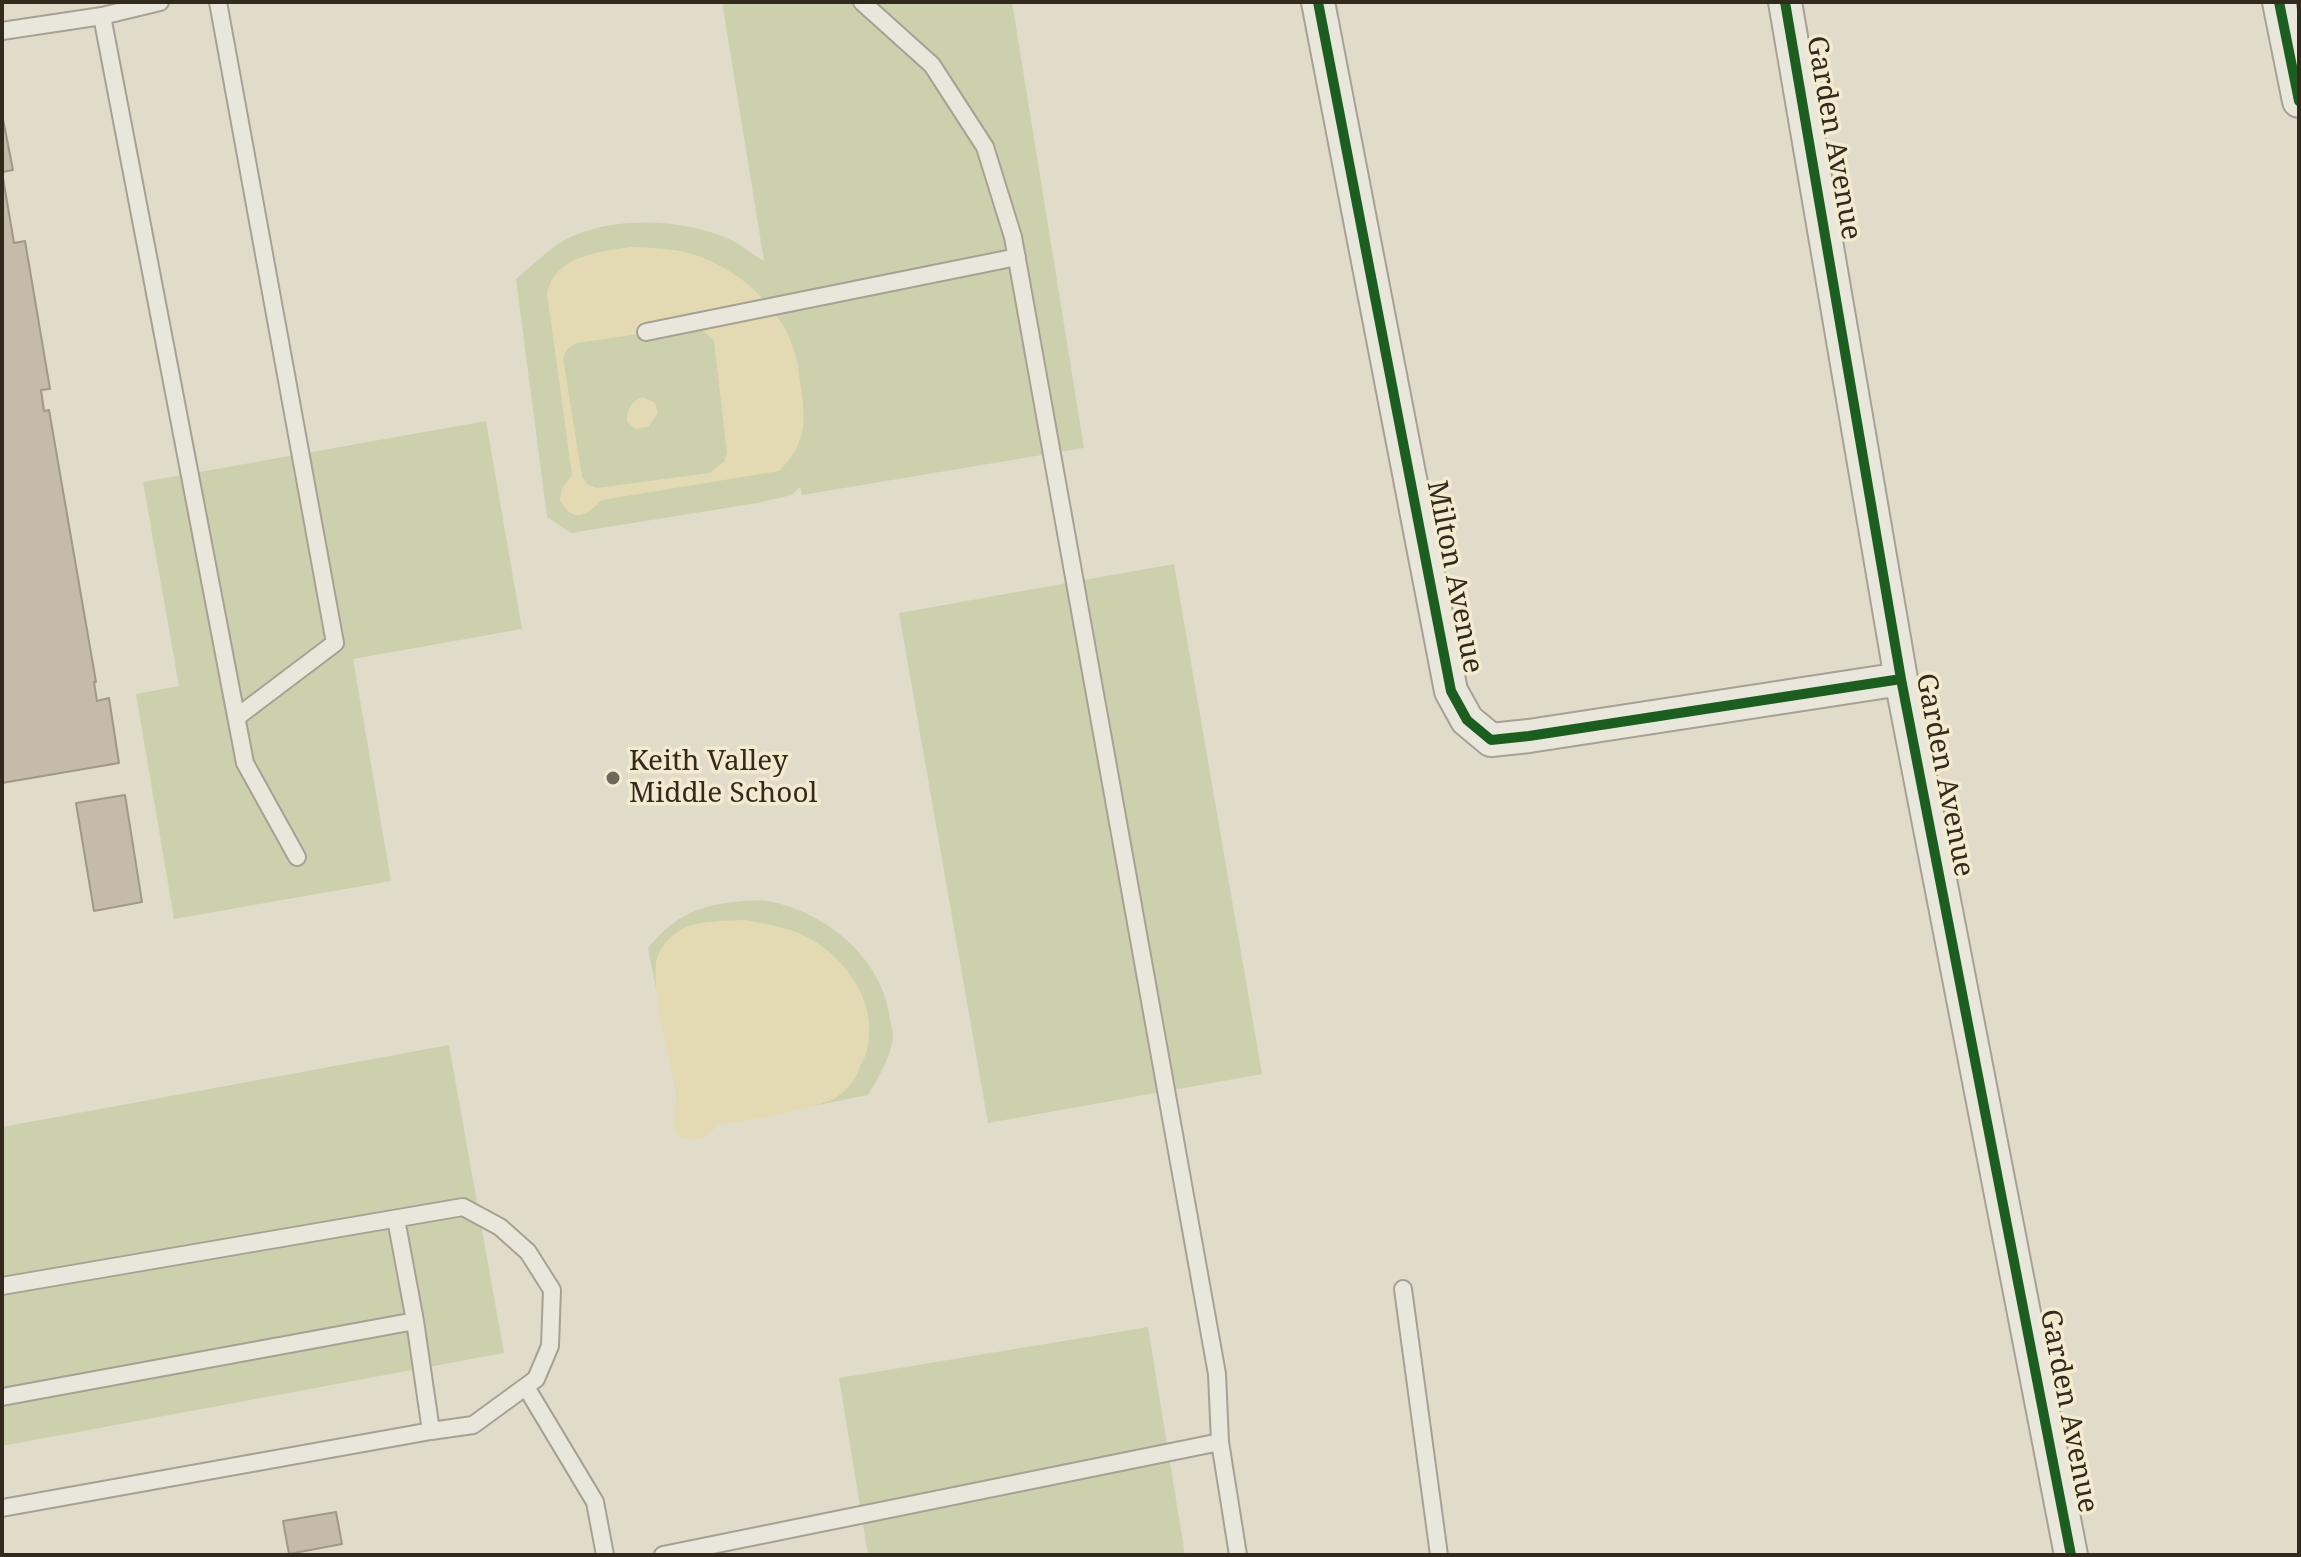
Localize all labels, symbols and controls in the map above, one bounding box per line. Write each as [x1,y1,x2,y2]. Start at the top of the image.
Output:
street label: Garden Avenue [1799,33,1867,243]
street label: Milton Avenue [1419,478,1489,676]
street label: Garden Avenue [1908,670,1980,880]
place label: Keith Valley Middle School [629,745,817,811]
marker: Keith Valley Middle School [604,769,622,787]
street label: Garden Avenue [2032,1306,2104,1516]

